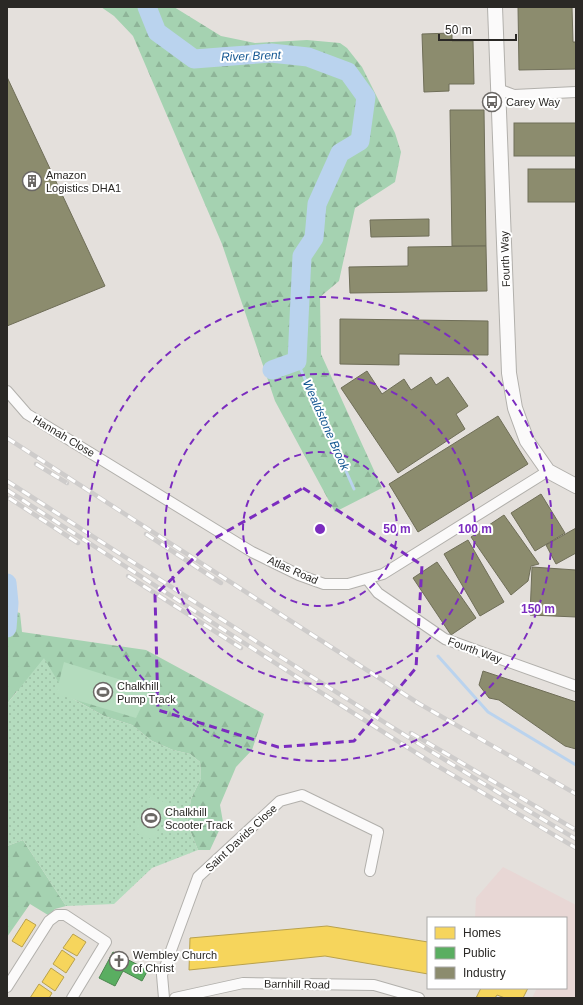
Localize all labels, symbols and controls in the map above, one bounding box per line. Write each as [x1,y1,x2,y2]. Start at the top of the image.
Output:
scale bar [439,16,516,42]
text: 50 m [445,23,472,37]
water label: River Brent [221,48,282,64]
bus stop icon: Carey Way [481,91,503,113]
place label: Carey Way [506,96,560,108]
place label: Amazon Logistics DHA1 [46,169,121,194]
building icon: Amazon Logistics DHA1 [21,170,43,192]
street label: Fourth Way [498,230,512,287]
water label: Wealdstone Brook [300,377,353,473]
street label: Hannah Close [31,413,97,459]
centre of rings [313,522,327,536]
text: 50 m [383,522,411,536]
text: 100 m [458,522,492,536]
street label: Atlas Road [266,554,320,586]
text: 150 m [521,602,555,616]
street label: Fourth Way [446,635,504,665]
place label: Chalkhill Pump Track [117,680,176,705]
sports icon: Chalkhill Pump Track [92,681,114,703]
street label: Saint Davids Close [203,802,279,874]
place label: Chalkhill Scooter Track [165,806,233,831]
sports icon: Chalkhill Scooter Track [140,807,162,829]
legend [427,917,567,989]
text: Homes [463,926,501,940]
text: Public [463,946,496,960]
place label: Wembley Church of Christ [133,949,217,974]
church icon: Wembley Church of Christ [108,950,130,972]
text: Industry [463,966,506,980]
street label: Barnhill Road [264,977,330,991]

